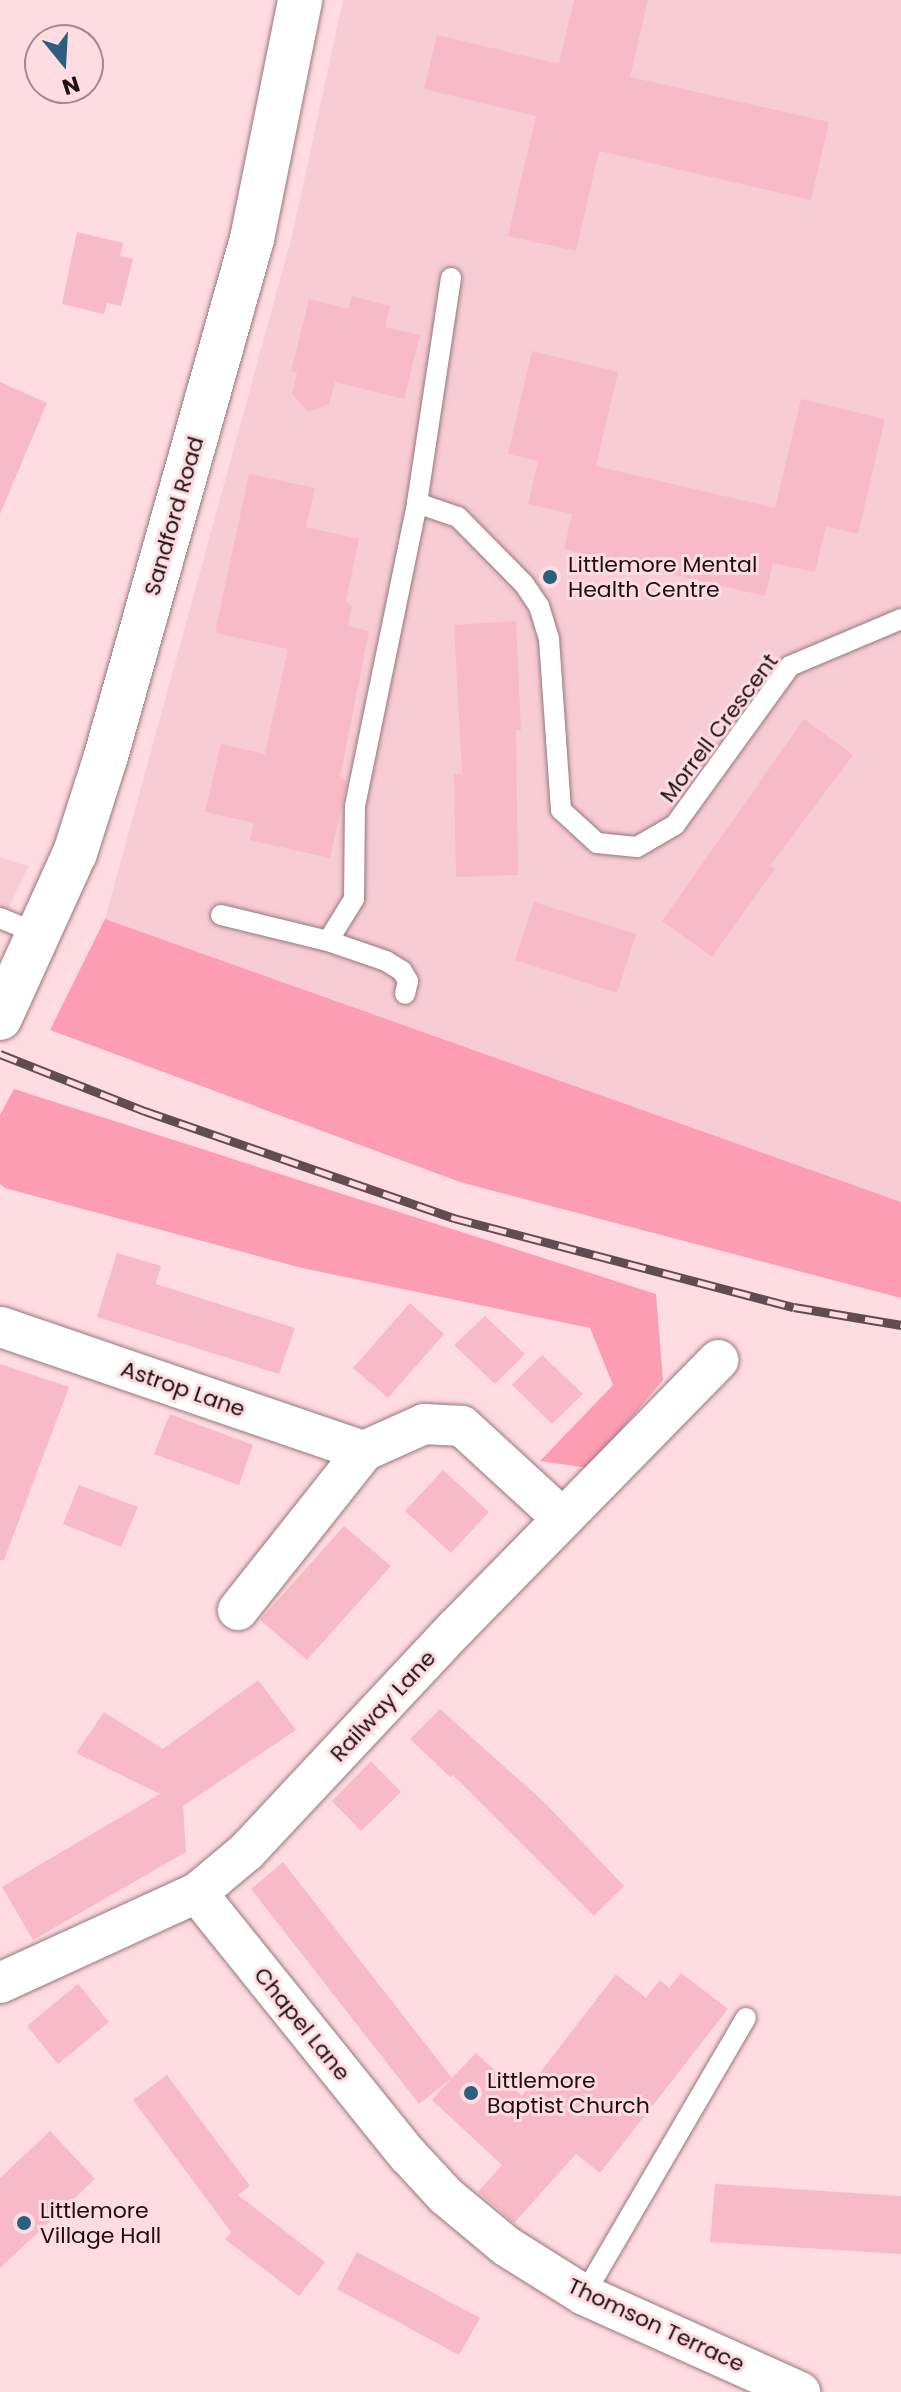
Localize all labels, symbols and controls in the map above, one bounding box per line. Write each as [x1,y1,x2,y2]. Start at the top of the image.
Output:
north arrow [24,24,104,104]
text: N [58,68,84,103]
street label: Sandford Road [139,433,209,599]
place label: Littlemore Mental Health Centre [568,551,757,602]
marker: Littlemore Mental Health Centre [539,566,561,588]
street label: Morrell Crescent [655,649,783,807]
street label: Astrop Lane [118,1355,248,1423]
street label: Railway Lane [325,1645,441,1767]
street label: Chapel Lane [248,1962,356,2086]
place label: Littlemore Baptist Church [487,2067,650,2118]
marker: Littlemore Baptist Church [462,2084,480,2102]
place label: Littlemore Village Hall [40,2197,161,2248]
marker: Littlemore Village Hall [15,2214,33,2232]
street label: Thomson Terrace [563,2272,749,2378]

